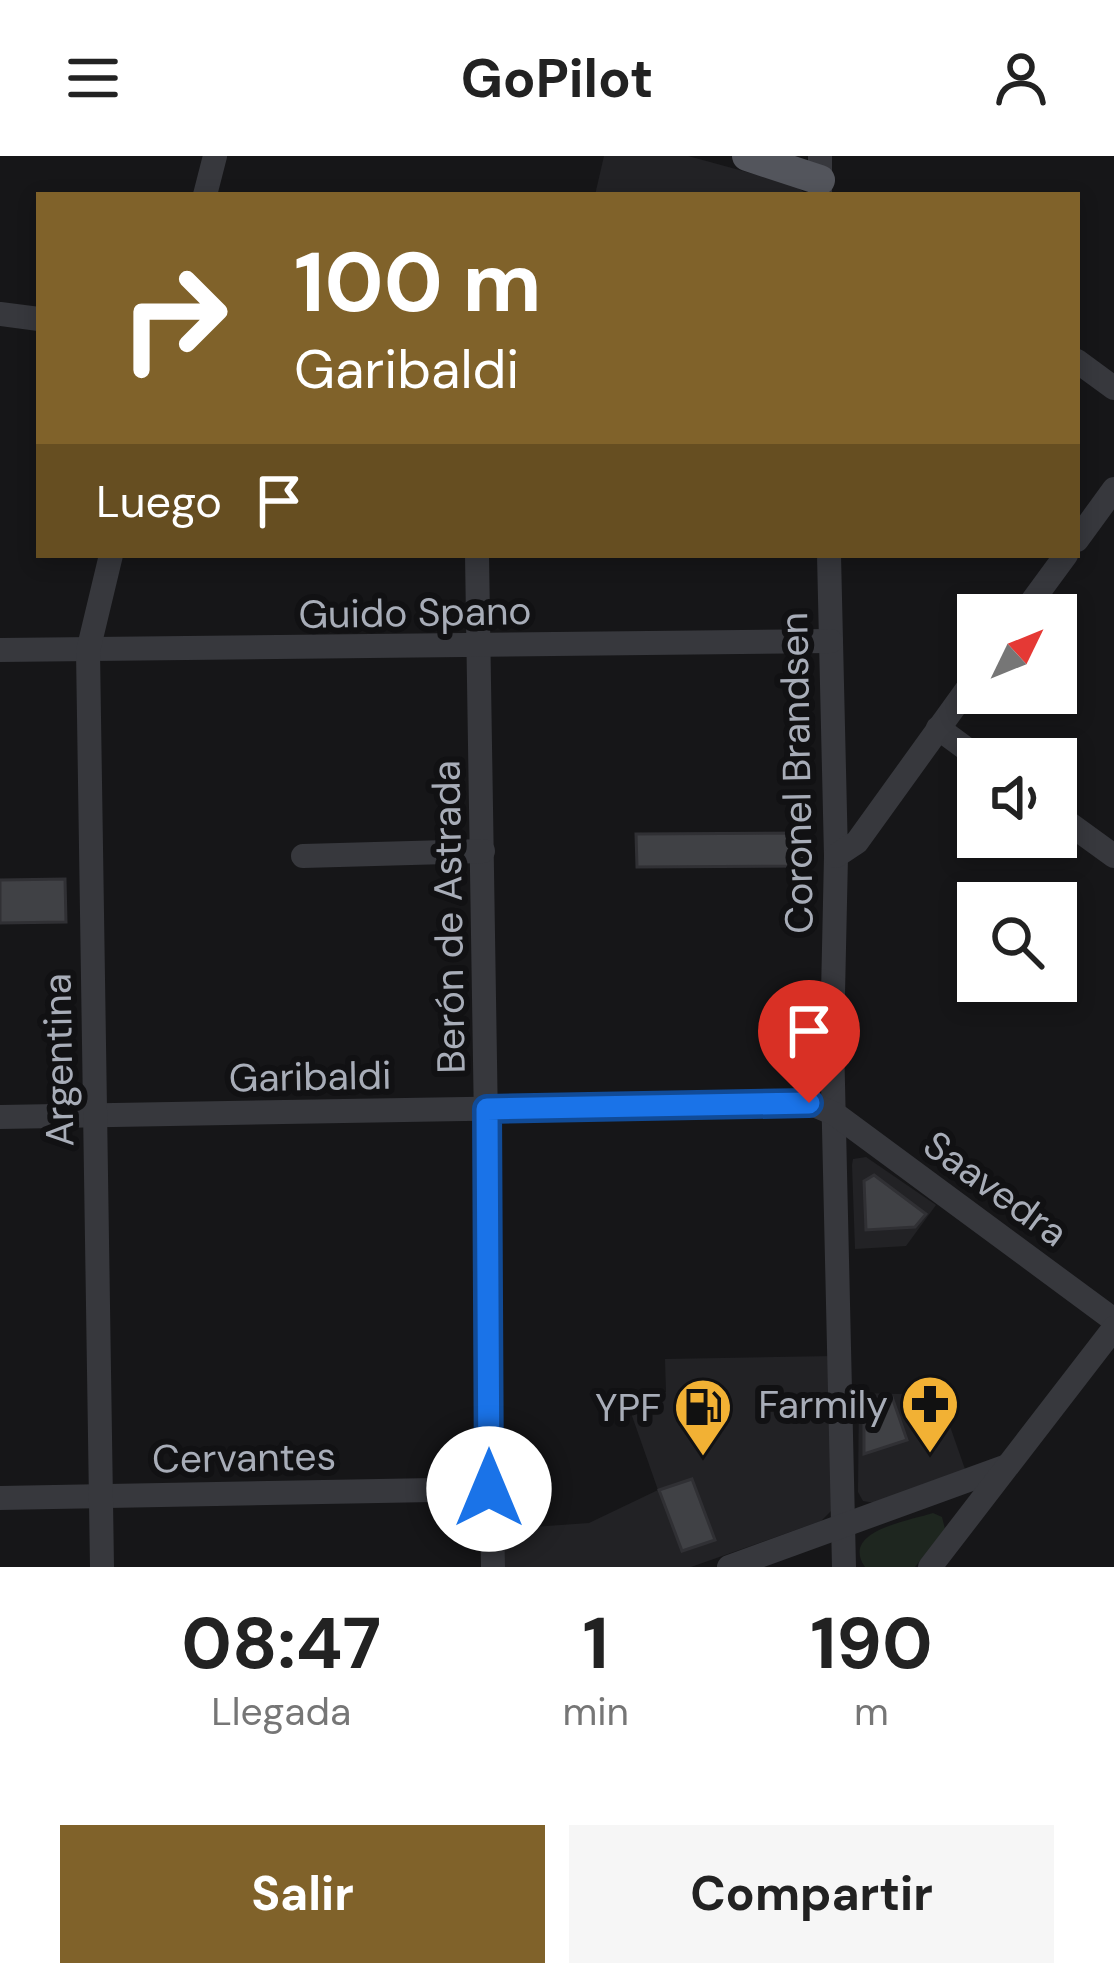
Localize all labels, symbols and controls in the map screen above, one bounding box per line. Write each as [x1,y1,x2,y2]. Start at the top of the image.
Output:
text: GoPilot [461,43,653,114]
icon: menu [60,45,126,111]
icon: person [988,45,1054,111]
text: 100 m [294,228,542,337]
icon: right [96,240,252,396]
text: Garibaldi [294,334,519,405]
icon: arrive [246,468,312,534]
text: Luego [96,472,222,531]
street label: Guido Spano [298,585,532,640]
north arrow [957,594,1077,714]
map controls [957,594,1077,1002]
street label: Coronel Brandsen [768,612,825,934]
button: sound [957,738,1077,858]
street label: Berón de Astrada [420,760,477,1074]
button: search [957,882,1077,1002]
street label: Argentina [31,973,86,1147]
pin [758,980,860,1103]
icon: arrive [776,998,842,1064]
street label: Garibaldi [228,1050,392,1103]
street label: Saavedra [914,1119,1078,1258]
pharmacy icon: Farmily [899,1373,961,1455]
fuel station icon: YPF [672,1376,734,1458]
place label: Farmily [758,1379,888,1430]
place label: YPF [595,1382,661,1433]
position arrow [426,1426,552,1552]
street label: Cervantes [151,1430,337,1485]
text: 08:47 [181,1597,381,1690]
text: 1 [583,1597,609,1690]
text: 190 [810,1597,933,1690]
text: Llegada [211,1686,351,1737]
text: min [562,1686,629,1737]
text: m [854,1686,889,1737]
button: Salir [60,1825,545,1963]
button: Compartir [569,1825,1054,1963]

